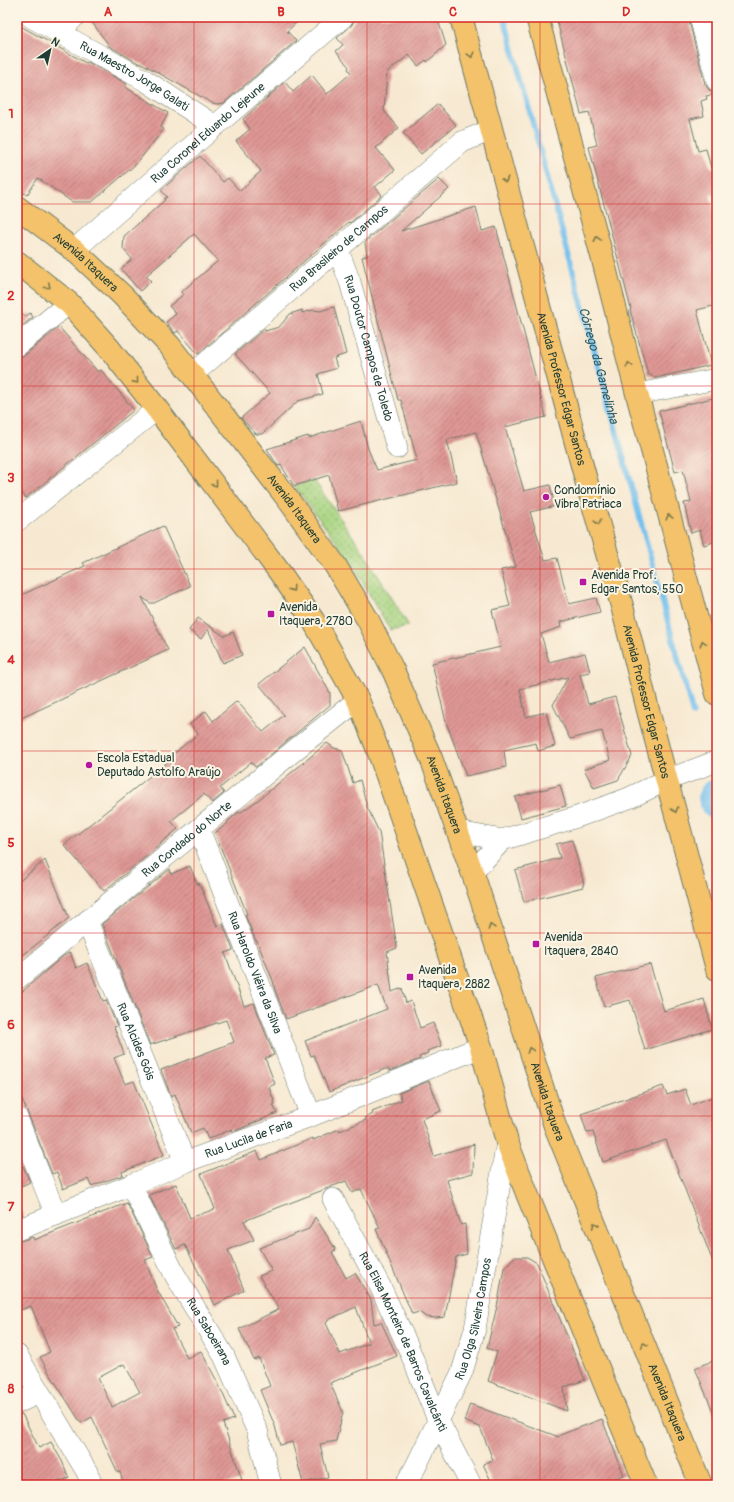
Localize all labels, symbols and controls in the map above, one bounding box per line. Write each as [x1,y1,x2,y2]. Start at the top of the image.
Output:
text: A [104,4,113,20]
text: B [277,4,285,20]
text: C [449,4,457,20]
text: D [622,4,630,20]
north arrow [30,30,70,70]
text: N [49,35,62,50]
street label: Rua Maestro Jorge Galati [77,38,192,114]
one-way arrow [467,51,475,58]
street label: Rua Coronel Eduardo Lejeune [148,79,268,186]
text: 1 [8,106,14,122]
one-way arrow [500,177,509,184]
street label: Rua Brasileiro de Campos [287,201,392,295]
street label: Avenida Itaquera [50,229,122,295]
one-way arrow [593,235,602,242]
street label: Rua Doutor Campos de Toledo [341,273,397,424]
one-way arrow [43,281,51,288]
text: 2 [7,288,15,304]
water label: Córrego da Gamelinha [575,306,622,426]
street label: Avenida Professor Edgar Santos [533,310,589,468]
one-way arrow [625,361,634,368]
one-way arrow [131,377,138,384]
text: 3 [7,470,15,486]
street label: Avenida Itaquera [264,471,325,547]
one-way arrow [210,480,217,487]
place label: Condomínio Vibra Patriaca [554,483,622,512]
marker: Condomínio Vibra Patriaca [541,492,551,502]
one-way arrow [666,514,674,521]
one-way arrow [593,518,602,525]
place label: Avenida Prof. Edgar Santos, 550 [591,568,683,597]
marker: Avenida Prof. Edgar Santos, 550 [578,577,588,587]
one-way arrow [287,585,294,592]
place label: Avenida Itaquera, 2780 [279,600,353,629]
marker: Avenida Itaquera, 2780 [266,609,276,619]
street label: Avenida Professor Edgar Santos [619,623,673,781]
one-way arrow [699,640,708,647]
text: 4 [7,652,15,668]
place label: Escola Estadual Deputado Astolfo Araújo [97,751,221,780]
street label: Avenida Itaquera [423,753,465,836]
marker: Escola Estadual Deputado Astolfo Araújo [84,760,94,770]
street label: Rua Condado do Norte [139,798,235,881]
one-way arrow [670,806,679,813]
text: 5 [7,835,15,851]
street label: Rua Haroldo Viêira da Silva [224,909,286,1036]
one-way arrow [487,923,495,930]
place label: Avenida Itaquera, 2840 [544,930,619,959]
marker: Avenida Itaquera, 2840 [531,939,541,949]
place label: Avenida Itaquera, 2882 [418,963,490,992]
marker: Avenida Itaquera, 2882 [405,972,415,982]
street label: Rua Alcides Góis [114,1001,159,1083]
text: 6 [7,1017,15,1033]
one-way arrow [527,1047,535,1054]
street label: Avenida Itaquera [527,1060,568,1144]
street label: Rua Lucila de Faria [203,1116,295,1162]
text: 7 [8,1199,15,1215]
one-way arrow [592,1221,600,1229]
street label: Rua Elisa Monteiro de Barros Cavalcânti [355,1249,450,1434]
street label: Rua Olga Silveira Campos [452,1256,495,1383]
street label: Rua Saboeirana [183,1295,235,1368]
one-way arrow [640,1342,648,1349]
street label: Avenida Itaquera [645,1361,690,1444]
text: 8 [8,1381,15,1397]

